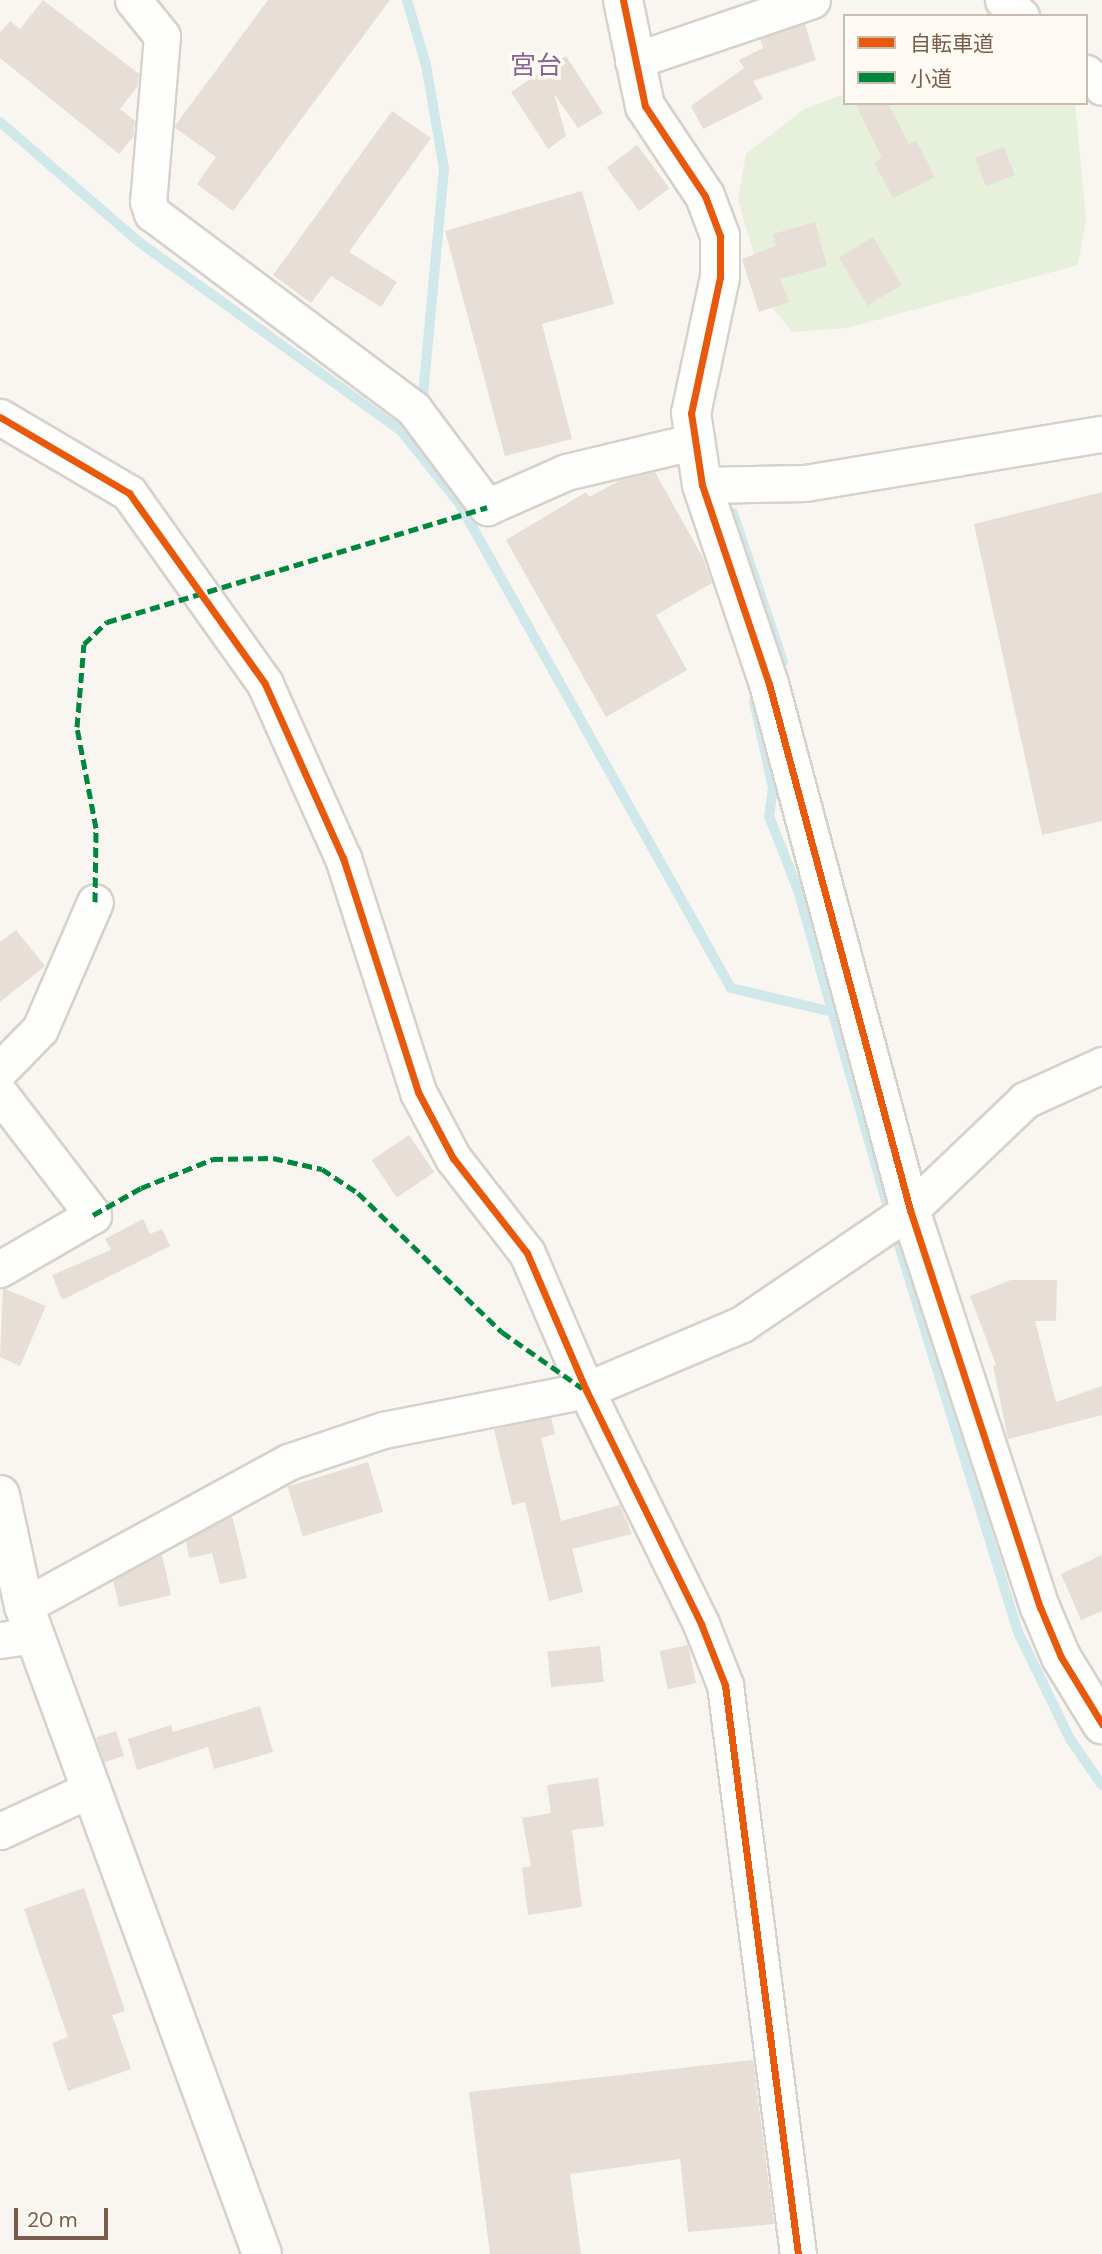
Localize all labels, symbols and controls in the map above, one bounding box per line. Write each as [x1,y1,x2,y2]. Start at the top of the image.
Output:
legend [843,14,1088,105]
text: 自転車道 [910,30,994,58]
district label: 宮台 [510,50,562,82]
text: 小道 [910,65,952,93]
scale bar [18,2194,112,2238]
text: 20 m [27,2206,78,2234]

